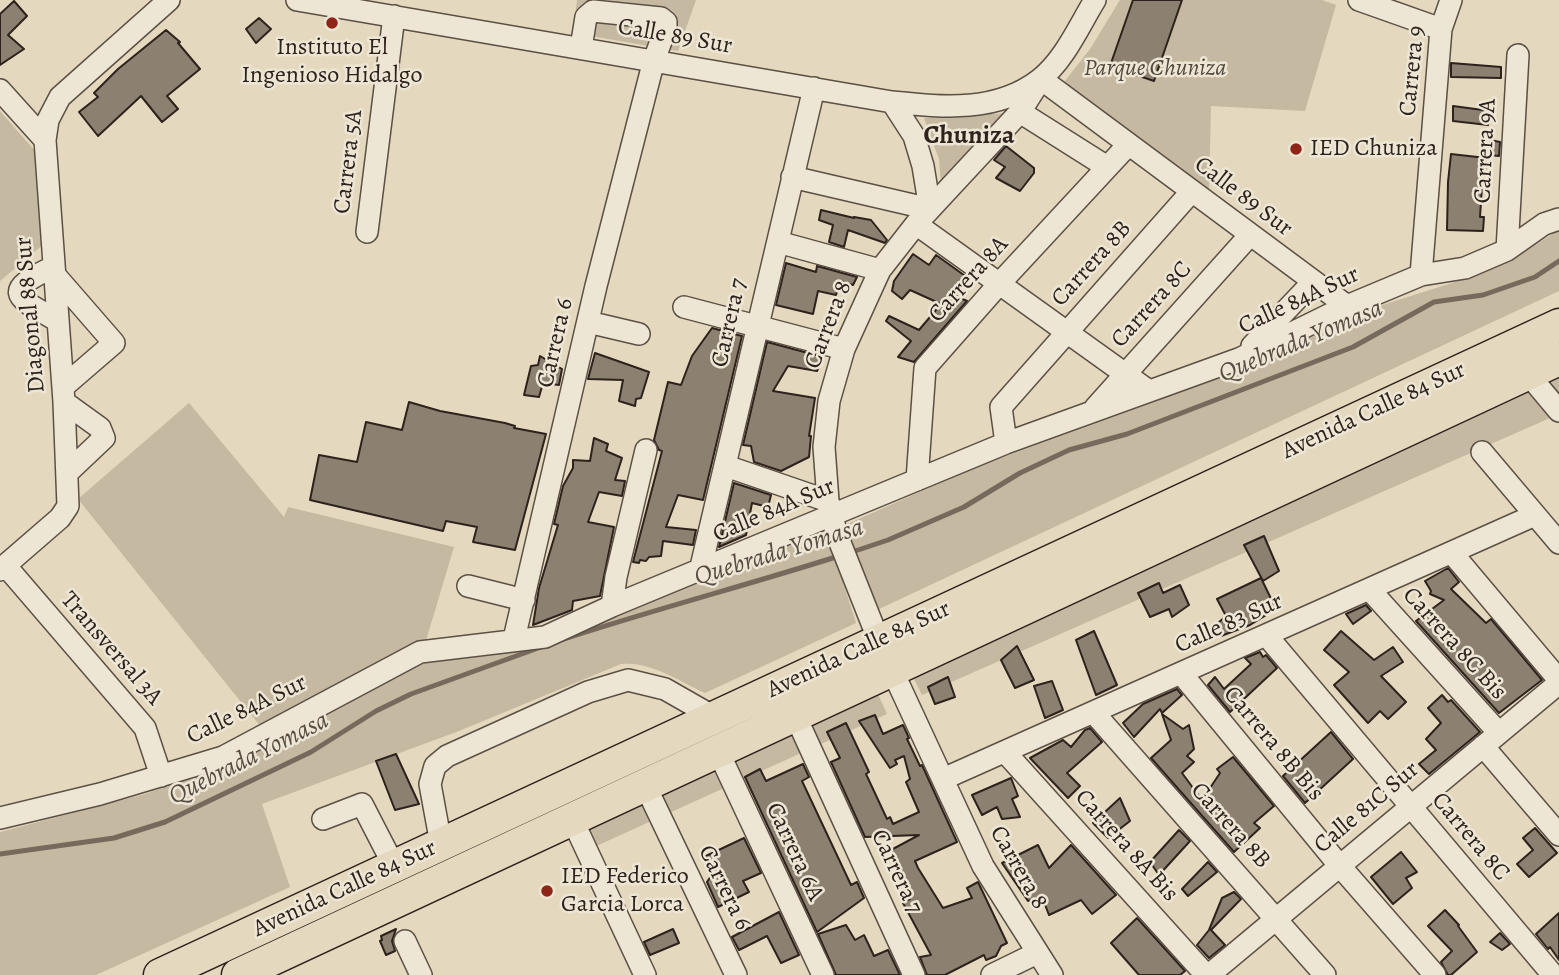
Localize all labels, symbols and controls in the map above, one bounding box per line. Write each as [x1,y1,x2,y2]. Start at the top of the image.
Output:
street label: Calle 89 Sur [616,13,734,61]
marker: Instituto El Ingenioso Hidalgo [324,15,340,31]
street label: Carrera 9 [1394,24,1432,118]
place label: Instituto El Ingenioso Hidalgo [241,34,423,90]
park label: Parque Chuniza [1084,55,1226,83]
street label: Carrera 9A [1469,98,1503,204]
street label: Carrera 5A [328,108,370,216]
district label: Chuniza [923,121,1015,153]
place label: IED Chuniza [1310,135,1437,163]
marker: IED Chuniza [1288,141,1304,157]
street label: Calle 89 Sur [1188,151,1298,243]
street label: Carrera 8B [1046,215,1138,313]
street label: Carrera 8A [923,231,1015,329]
street label: Diagonal 88 Sur [10,236,52,394]
street label: Carrera 8C [1106,256,1198,354]
street label: Calle 84A Sur [1234,261,1364,341]
street label: Carrera 7 [706,276,754,370]
street label: Carrera 8 [799,277,859,373]
water label: Quebrada Yomasa [1214,293,1388,391]
street label: Carrera 6 [532,295,580,391]
street label: Avenida Calle 84 Sur [1278,356,1470,466]
street label: Calle 84A Sur [709,472,839,550]
water label: Quebrada Yomasa [691,512,867,594]
street label: Carrera 8C Bis [1396,582,1512,706]
street label: Transversal 3A [54,586,168,712]
street label: Calle 83 Sur [1171,588,1287,660]
street label: Avenida Calle 84 Sur [763,595,955,705]
street label: Calle 84A Sur [182,669,312,751]
street label: Carrera 8B Bis [1217,681,1329,807]
water label: Quebrada Yomasa [164,705,334,813]
street label: Calle 81C Sur [1309,756,1425,860]
street label: Carrera 8B [1184,777,1276,875]
street label: Carrera 8A Bis [1068,784,1184,908]
street label: Carrera 8C [1425,787,1515,887]
street label: Carrera 6A [759,798,829,906]
street label: Carrera 8 [983,821,1053,915]
street label: Carrera 7 [864,825,928,919]
street label: Avenida Calle 84 Sur [249,834,441,944]
street label: Carrera 6 [691,841,757,935]
place label: IED Federico Garcia Lorca [561,863,689,919]
marker: IED Federico Garcia Lorca [539,883,555,899]

